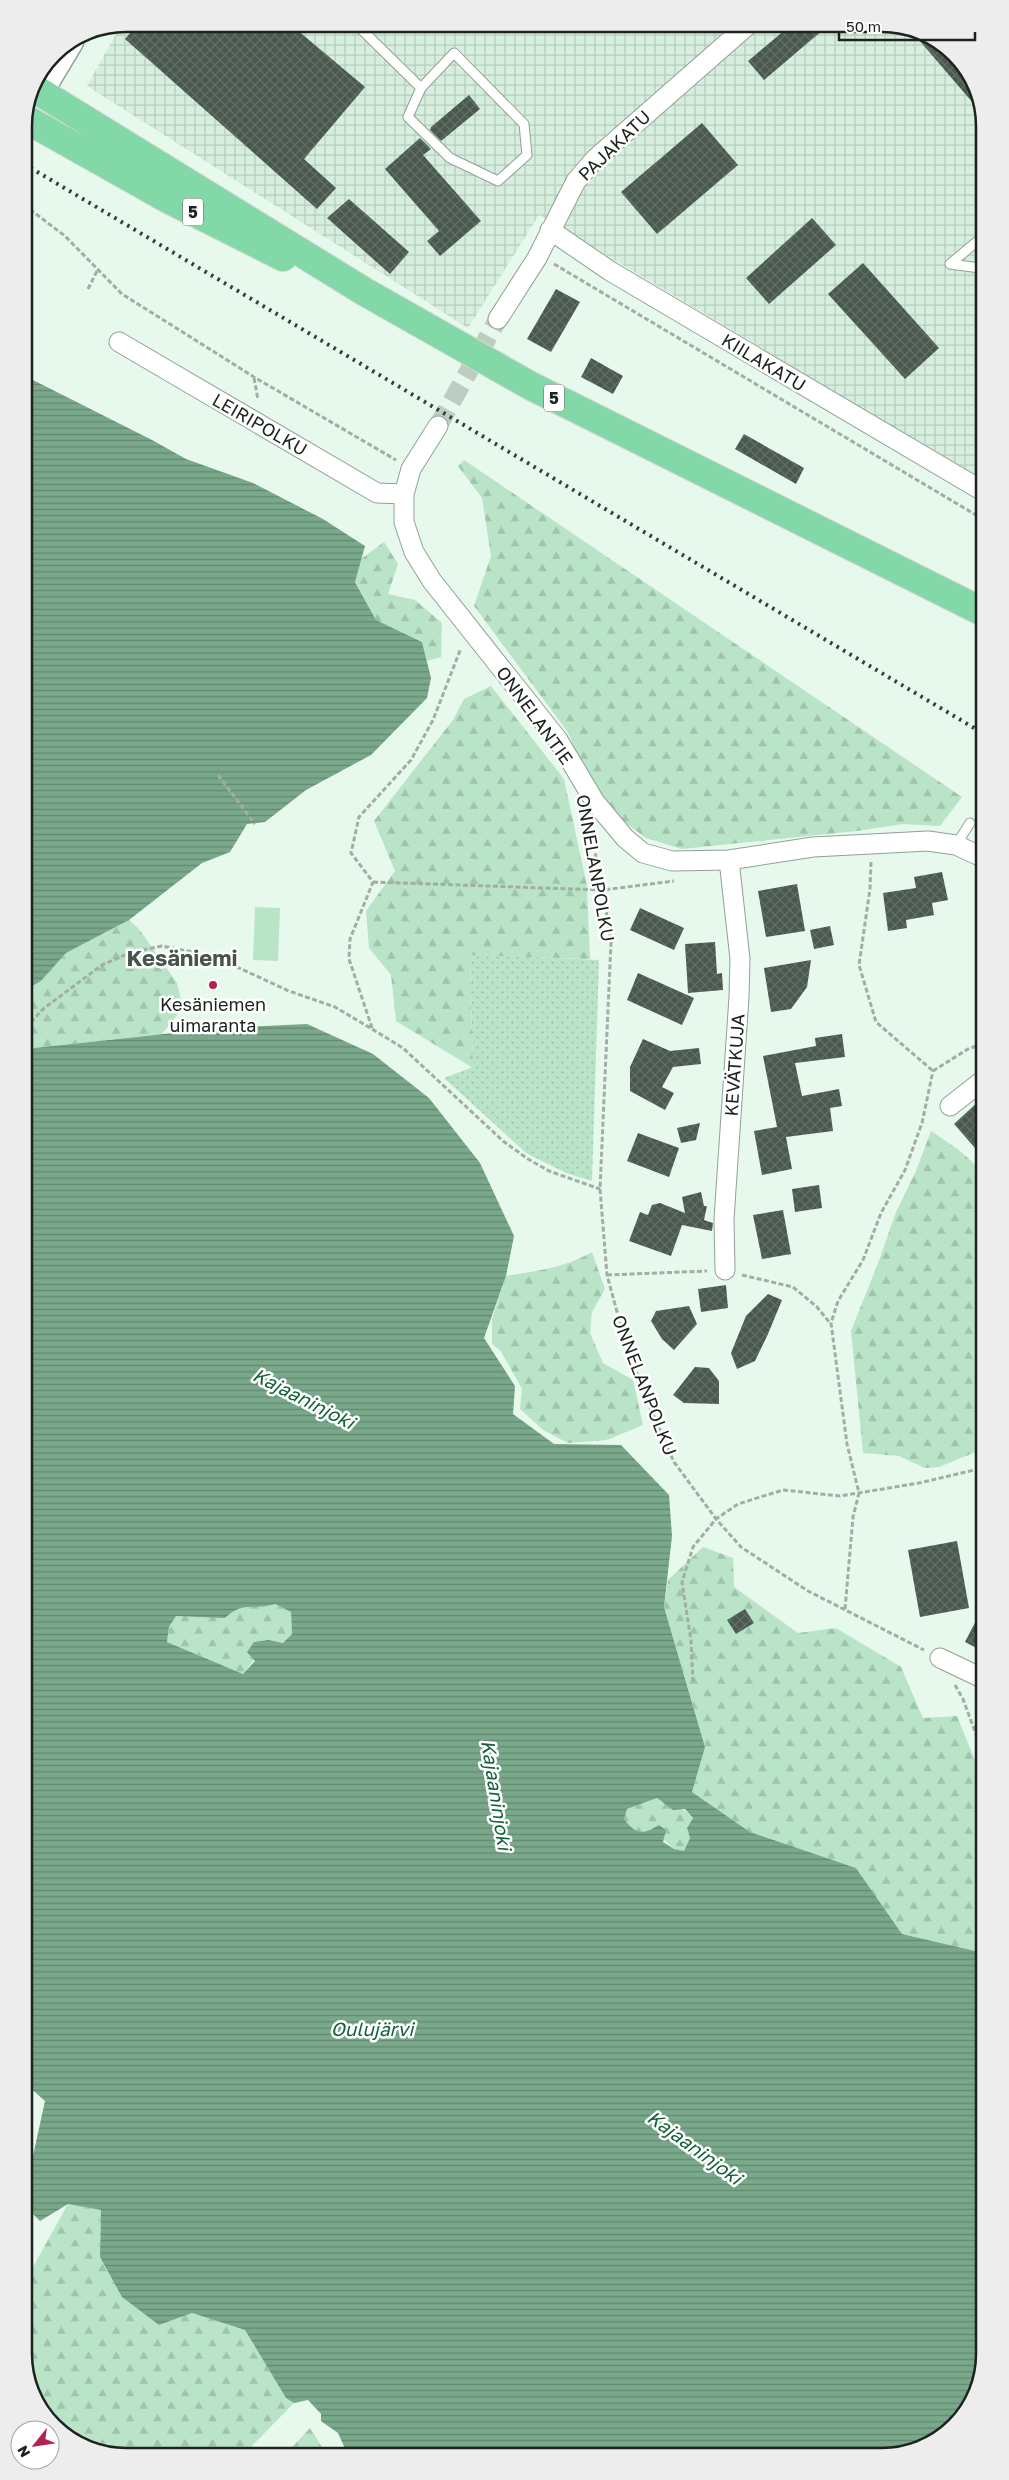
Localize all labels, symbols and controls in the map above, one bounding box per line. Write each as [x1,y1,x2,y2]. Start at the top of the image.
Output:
scale bar [839,10,975,42]
text: 50 m [846,17,881,35]
street label: PAJAKATU [573,105,655,185]
road number: 5 [183,198,203,226]
street label: KIILAKATU [718,328,810,396]
road number: 5 [544,384,564,412]
street label: LEIRIPOLKU [209,388,311,460]
street label: ONNELANTIE [492,662,578,768]
street label: ONNELANPOLKU [572,793,620,943]
district label: Kesäniemi [126,944,238,971]
marker: Kesäniemen uimaranta [207,979,219,991]
place label: Kesäniemen uimaranta [160,993,266,1036]
street label: KEVÄTKUJA [719,1013,749,1117]
street label: ONNELANPOLKU [608,1311,682,1459]
water label: Kajaaninjoki [249,1363,360,1434]
water label: Kajaaninjoki [477,1738,517,1853]
water label: Oulujärvi [331,2017,415,2040]
water label: Kajaaninjoki [643,2105,748,2190]
north arrow [10,2420,60,2470]
text: N [13,2443,33,2461]

